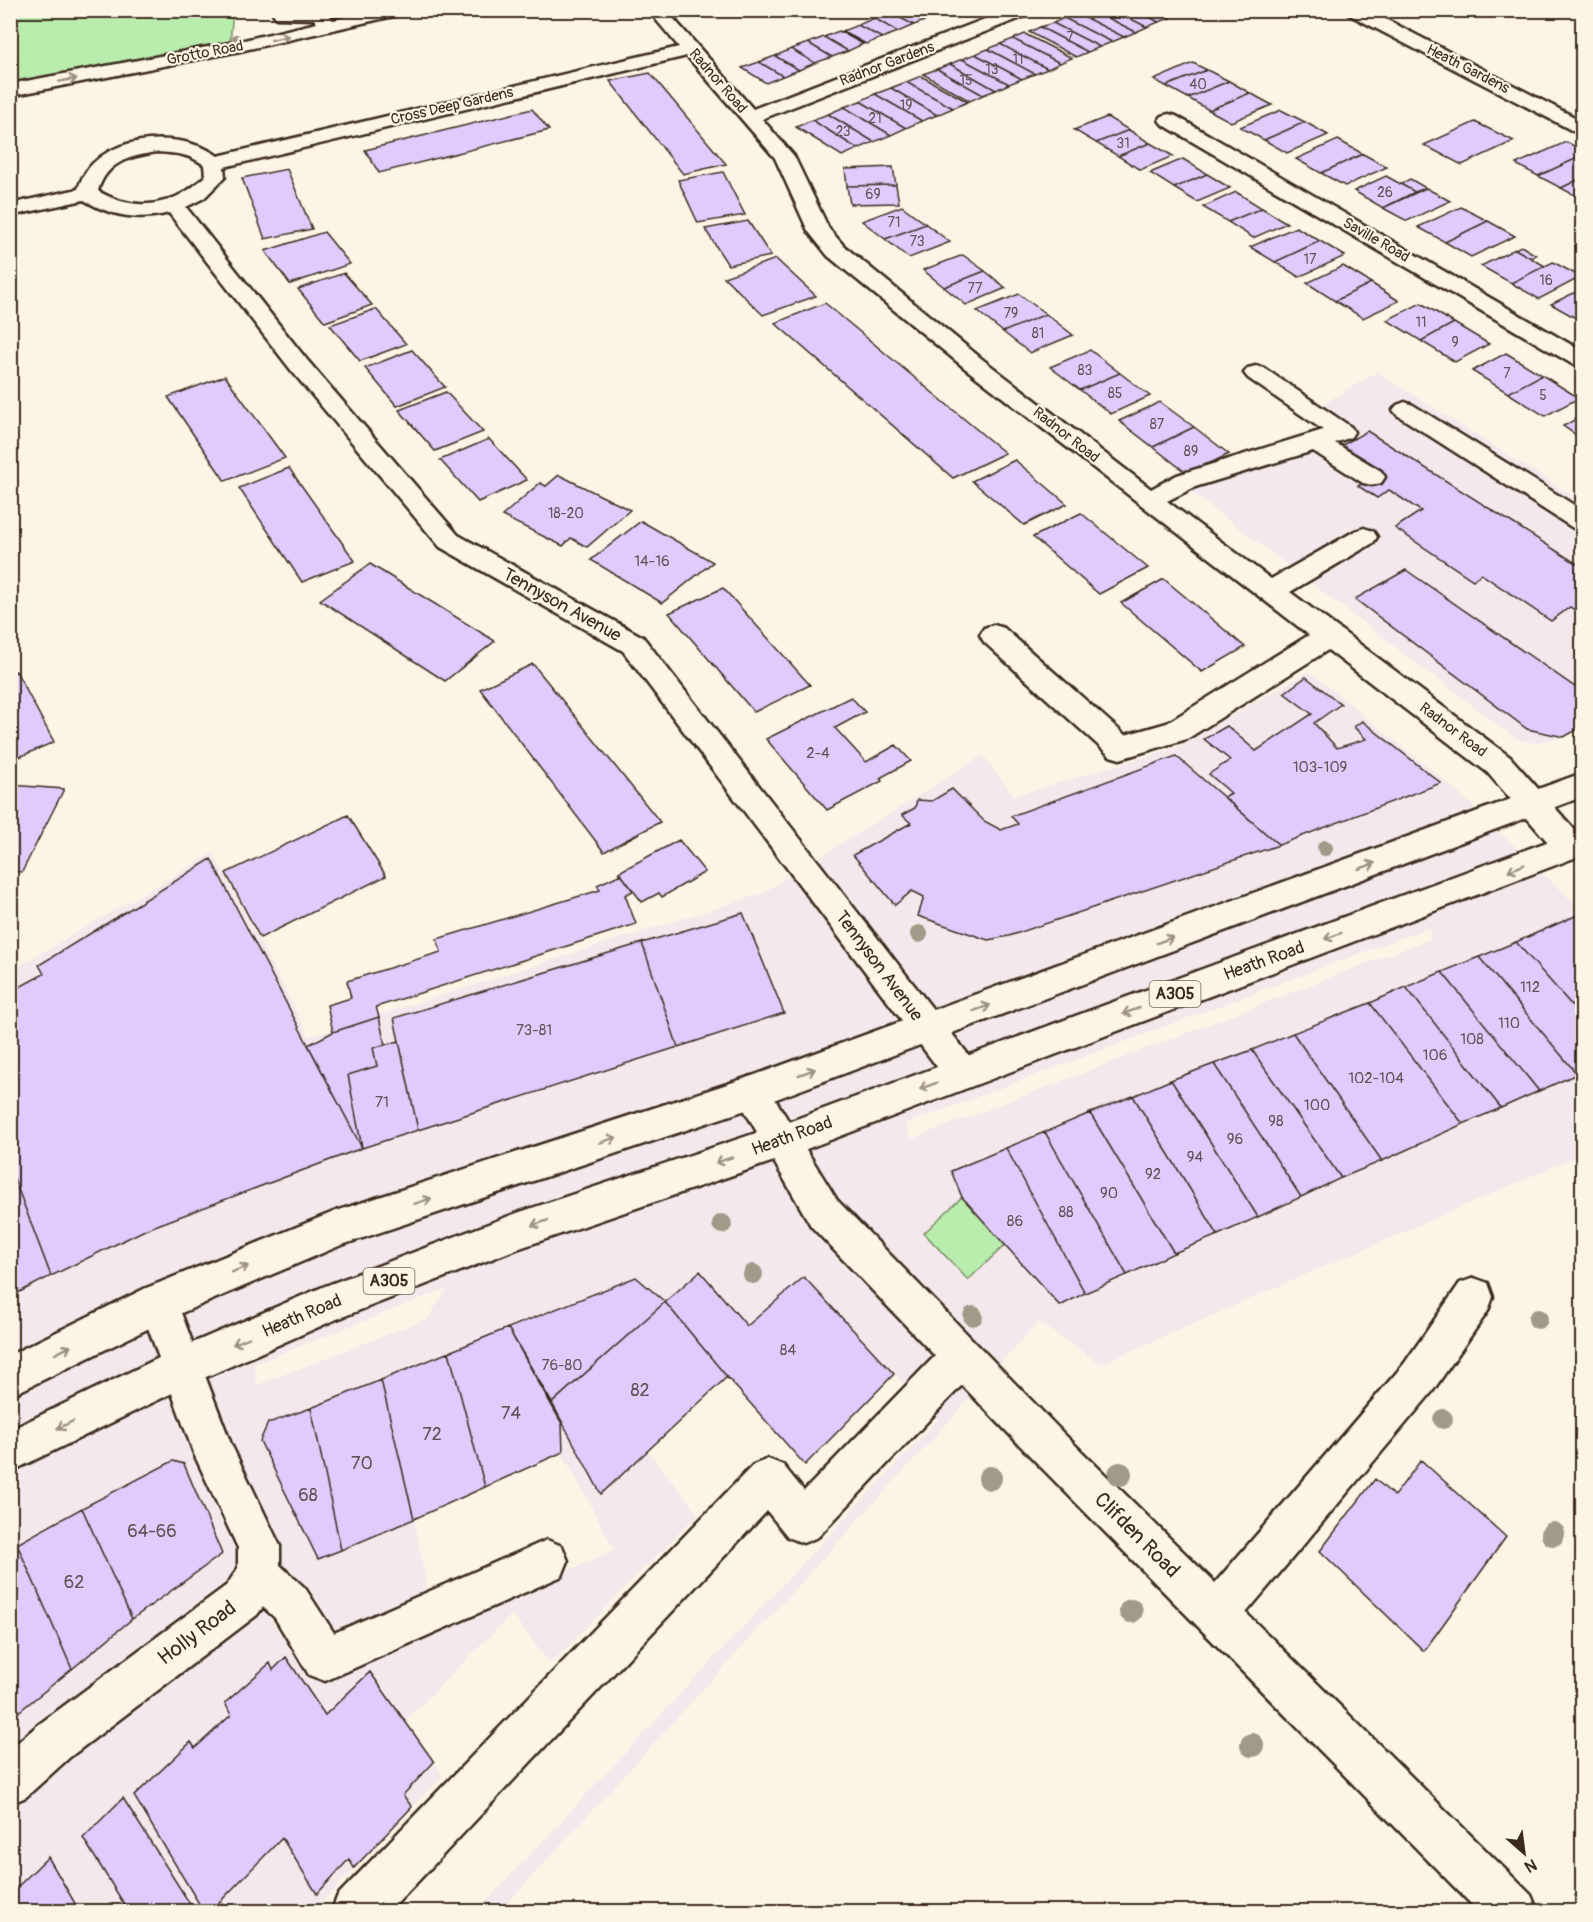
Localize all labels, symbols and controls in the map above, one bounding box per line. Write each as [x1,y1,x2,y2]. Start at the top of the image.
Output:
house number: 7 [1066,29,1074,46]
one-way arrow [270,31,289,43]
street label: Grotto Road [165,36,245,70]
street label: Radnor Gardens [837,37,937,91]
street label: Heath Gardens [1423,40,1513,98]
street label: Radnor Road [685,45,751,117]
house number: 11 [1013,51,1023,68]
house number: 13 [985,61,999,78]
house number: 15 [959,72,973,89]
one-way arrow [58,74,77,85]
house number: 40 [1189,76,1207,93]
street label: Cross Deep Gardens [389,83,515,129]
house number: 19 [900,97,912,114]
house number: 21 [868,110,882,127]
house number: 23 [835,123,851,140]
house number: 31 [1116,135,1130,152]
house number: 26 [1377,184,1393,201]
house number: 69 [865,186,881,203]
street label: Saville Road [1339,213,1413,267]
house number: 71 [888,214,900,231]
house number: 73 [909,233,925,250]
house number: 17 [1304,251,1317,268]
house number: 16 [1539,272,1553,289]
house number: 77 [968,280,983,297]
house number: 79 [1004,305,1018,322]
house number: 11 [1416,314,1426,331]
house number: 81 [1032,325,1044,342]
house number: 9 [1451,334,1459,351]
house number: 83 [1078,362,1093,379]
house number: 7 [1503,365,1511,382]
house number: 85 [1108,385,1122,402]
house number: 5 [1539,387,1547,404]
street label: Radnor Road [1029,403,1103,467]
house number: 87 [1150,416,1165,433]
house number: 89 [1184,443,1198,460]
house number: 18-20 [548,505,584,522]
house number: 14-16 [634,552,670,571]
street label: Tennyson Avenue [499,563,625,647]
street label: Radnor Road [1416,698,1490,762]
house number: 2-4 [806,744,830,763]
house number: 103-109 [1293,758,1347,777]
one-way arrow [1358,860,1376,871]
one-way arrow [1507,863,1526,874]
street label: Tennyson Avenue [830,906,928,1026]
one-way arrow [1324,931,1343,942]
one-way arrow [1155,934,1174,945]
street label: Heath Road [1220,936,1308,986]
house number: 112 [1520,978,1540,997]
road number: A305 [1150,981,1200,1007]
one-way arrow [972,1001,991,1012]
one-way arrow [1122,1006,1140,1017]
house number: 110 [1498,1014,1520,1033]
house number: 73-81 [516,1021,552,1040]
house number: 108 [1460,1030,1484,1049]
house number: 106 [1423,1046,1447,1065]
one-way arrow [797,1066,816,1077]
house number: 102-104 [1348,1069,1404,1088]
one-way arrow [919,1081,938,1092]
house number: 71 [375,1093,389,1112]
house number: 100 [1304,1096,1330,1115]
street label: Heath Road [748,1111,836,1161]
house number: 98 [1268,1112,1284,1131]
house number: 96 [1227,1130,1243,1149]
one-way arrow [598,1134,617,1145]
house number: 94 [1187,1148,1204,1167]
one-way arrow [715,1156,734,1167]
house number: 92 [1145,1165,1161,1184]
house number: 90 [1100,1184,1118,1203]
one-way arrow [413,1195,432,1206]
house number: 88 [1058,1203,1074,1222]
house number: 86 [1007,1212,1023,1231]
one-way arrow [531,1218,550,1229]
one-way arrow [230,1263,249,1274]
road number: A305 [364,1268,414,1294]
street label: Heath Road [259,1289,345,1343]
one-way arrow [233,1336,251,1348]
house number: 84 [780,1341,796,1360]
one-way arrow [53,1344,71,1355]
house number: 76-80 [542,1356,582,1375]
house number: 82 [630,1379,650,1402]
house number: 74 [501,1402,522,1425]
one-way arrow [57,1420,75,1431]
house number: 72 [422,1423,442,1446]
house number: 70 [351,1452,373,1475]
house number: 68 [298,1484,318,1507]
street label: Clifden Road [1088,1486,1186,1584]
house number: 64-66 [127,1520,177,1543]
house number: 62 [64,1571,84,1594]
street label: Holly Road [152,1595,242,1671]
north arrow [1494,1823,1554,1883]
text: N [1521,1854,1540,1877]

